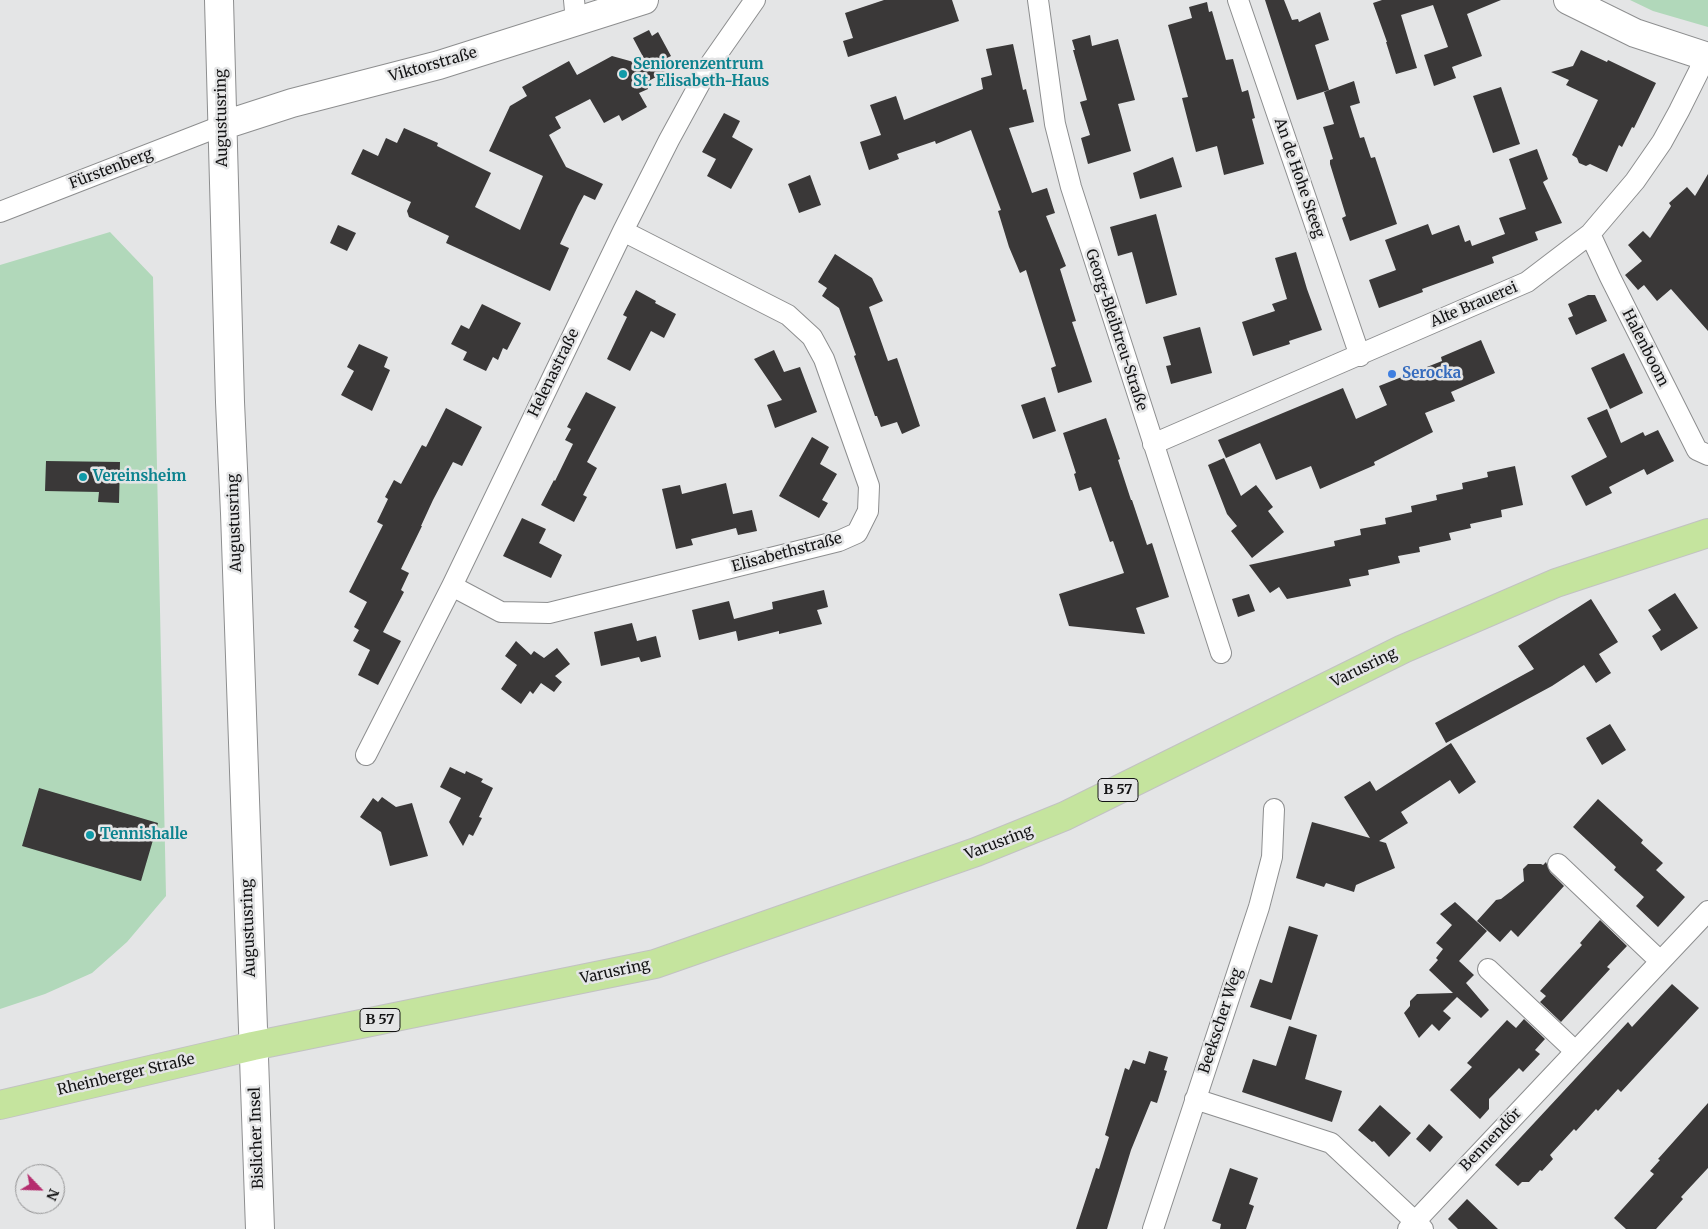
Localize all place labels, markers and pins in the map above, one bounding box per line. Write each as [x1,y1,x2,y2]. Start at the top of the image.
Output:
place label: Seniorenzentrum St. Elisabeth-Haus [633,56,769,91]
marker: Seniorenzentrum St. Elisabeth-Haus [617,68,629,80]
place label: Serocka [1402,365,1461,383]
marker: Serocka [1386,368,1398,380]
place label: Vereinsheim [93,468,186,486]
marker: Vereinsheim [77,471,89,483]
place label: Tennishalle [100,826,188,844]
marker: Tennishalle [84,829,96,841]

